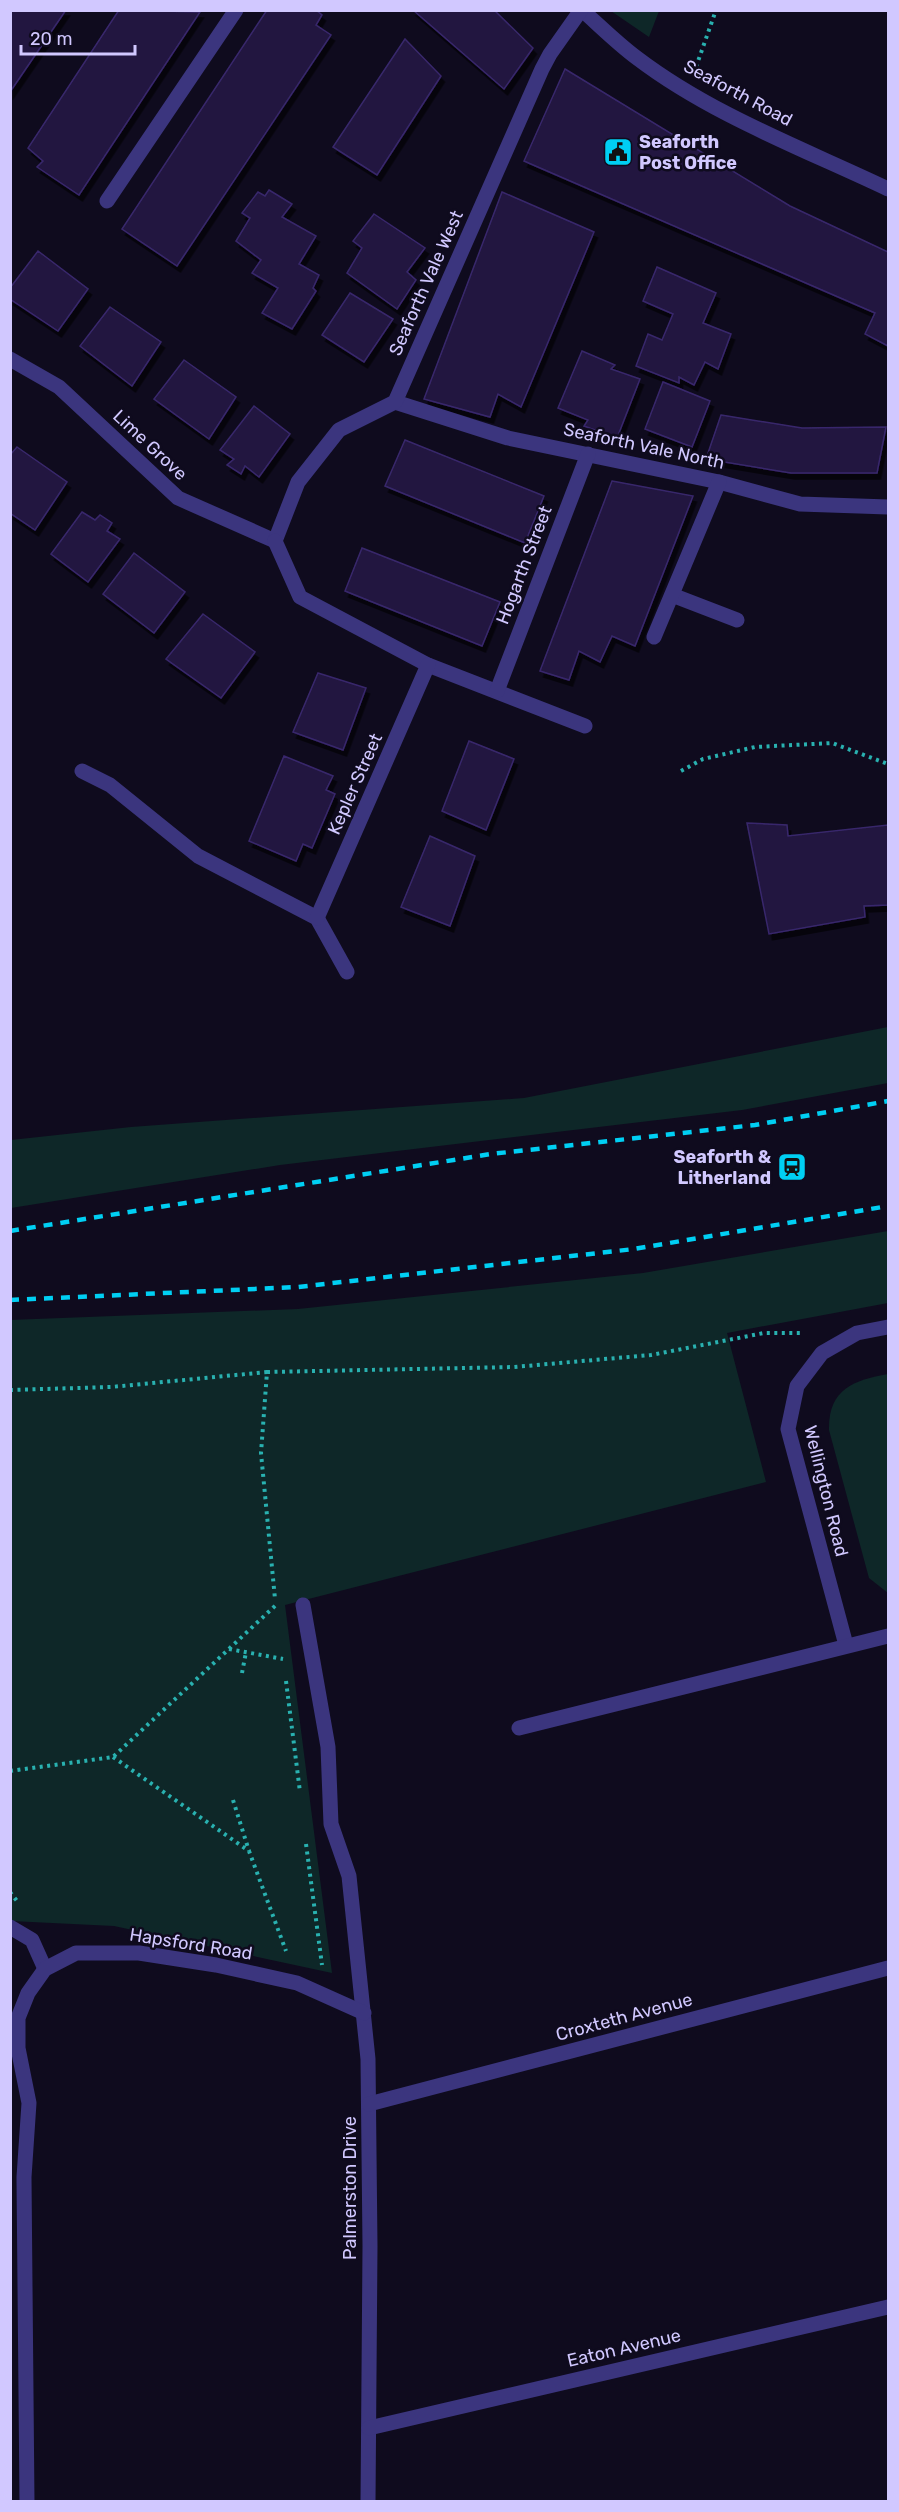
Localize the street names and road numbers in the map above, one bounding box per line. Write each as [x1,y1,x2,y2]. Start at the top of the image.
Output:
street label: Seaforth Road [680,55,796,131]
street label: Seaforth Vale West [384,207,468,359]
street label: Lime Grove [108,405,192,485]
street label: Seaforth Vale North [561,418,727,474]
street label: Hogarth Street [491,503,557,627]
street label: Kepler Street [323,730,387,838]
street label: Wellington Road [799,1423,853,1559]
street label: Hapsford Road [128,1923,254,1965]
street label: Croxteth Avenue [553,1988,695,2046]
street label: Palmerston Drive [339,2116,361,2260]
street label: Eaton Avenue [565,2324,683,2372]

